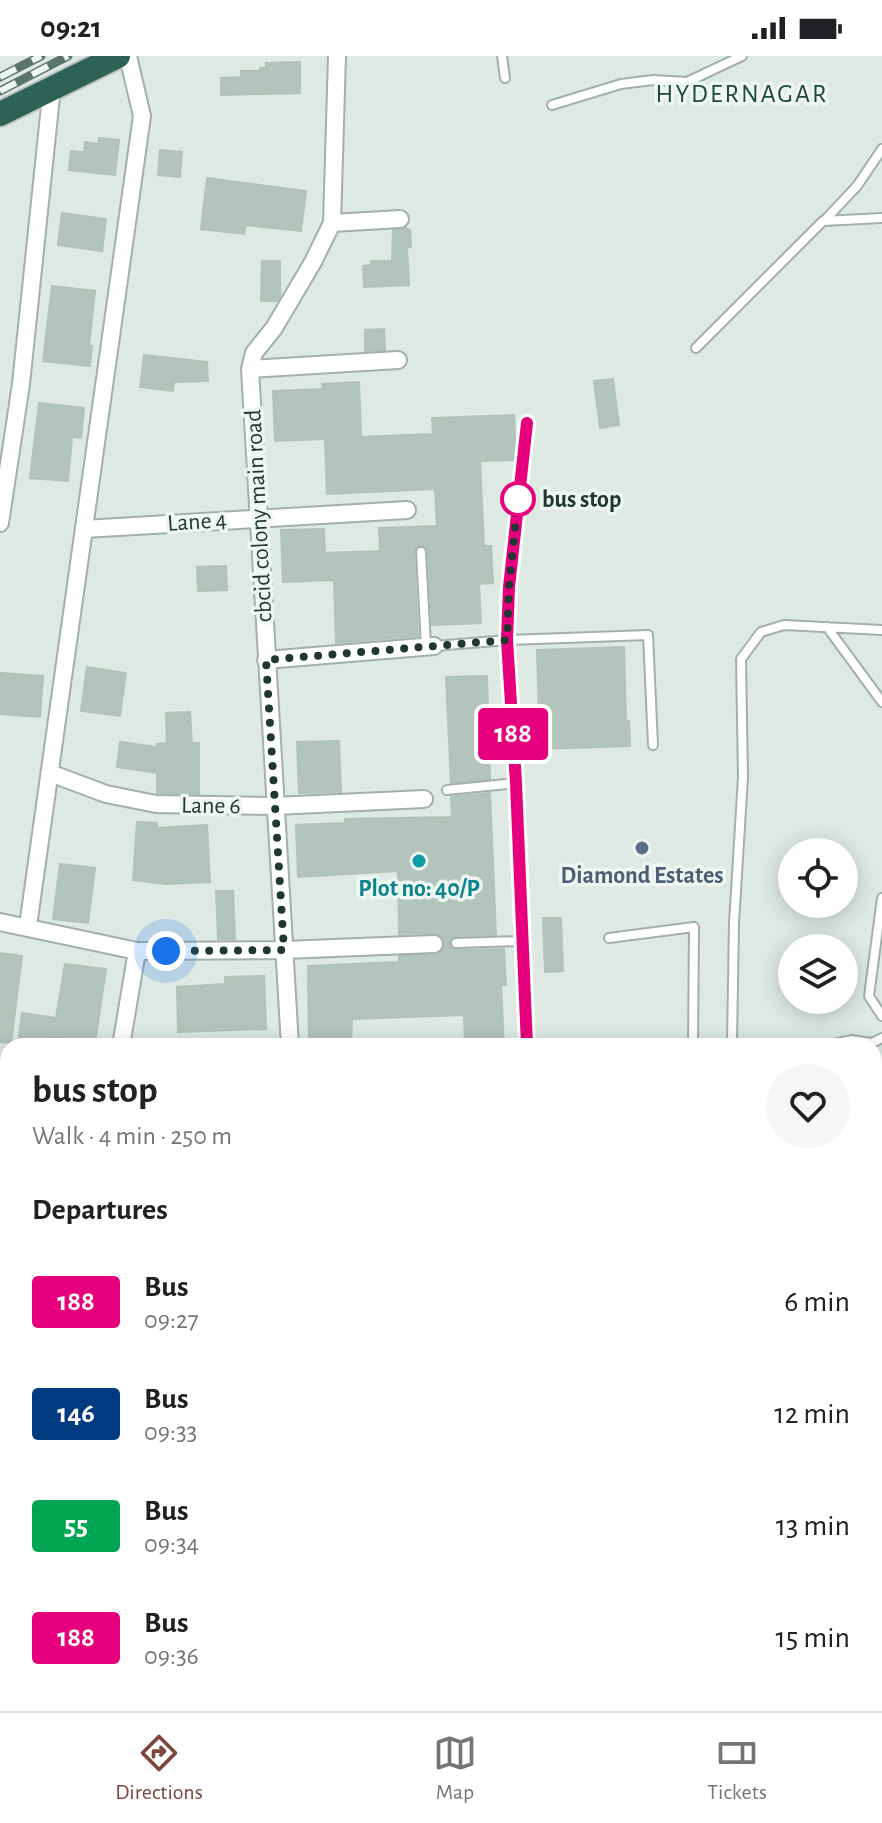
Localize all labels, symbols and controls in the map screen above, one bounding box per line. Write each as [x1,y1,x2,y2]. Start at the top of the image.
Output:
text: 09:21 [40,13,102,43]
district label: HYDERNAGAR [656,81,828,107]
street label: cbcid colony main road [241,409,277,623]
marker: bus stop [501,482,535,516]
place label: bus stop [542,488,621,512]
street label: Lane 4 [166,508,228,536]
line badge: 188 [467,708,559,760]
text: 188 [494,720,532,748]
street label: Lane 6 [181,793,241,819]
map controls [778,838,858,1014]
button: locate [778,838,858,918]
marker: Diamond Estates [633,839,651,857]
marker: Plot no: 40/P [410,852,428,870]
place label: Diamond Estates [561,864,723,888]
place label: Plot no: 40/P [358,877,480,901]
your location [146,931,186,971]
button: layers [778,934,858,1014]
button: heart [766,1064,850,1148]
text: bus stop [32,1072,158,1110]
text: Walk · 4 min · 250 m [32,1123,232,1149]
text: Departures [32,1195,168,1225]
text: Bus [144,1272,189,1302]
text: 6 min [784,1287,850,1317]
text: 188 [57,1288,95,1316]
text: 09:27 [144,1307,199,1333]
text: Bus [144,1384,189,1414]
text: 12 min [774,1399,850,1429]
text: 146 [57,1400,95,1428]
text: 09:33 [144,1419,197,1445]
text: Bus [144,1496,189,1526]
text: 13 min [776,1511,850,1541]
text: 55 [64,1512,88,1540]
text: 09:34 [144,1531,199,1557]
text: Bus [144,1608,189,1638]
text: 15 min [775,1623,850,1653]
text: 188 [57,1624,95,1652]
text: 09:36 [144,1643,199,1669]
tab: Directions [115,1731,203,1805]
tab: Map [433,1731,477,1805]
tab: Tickets [707,1731,767,1805]

